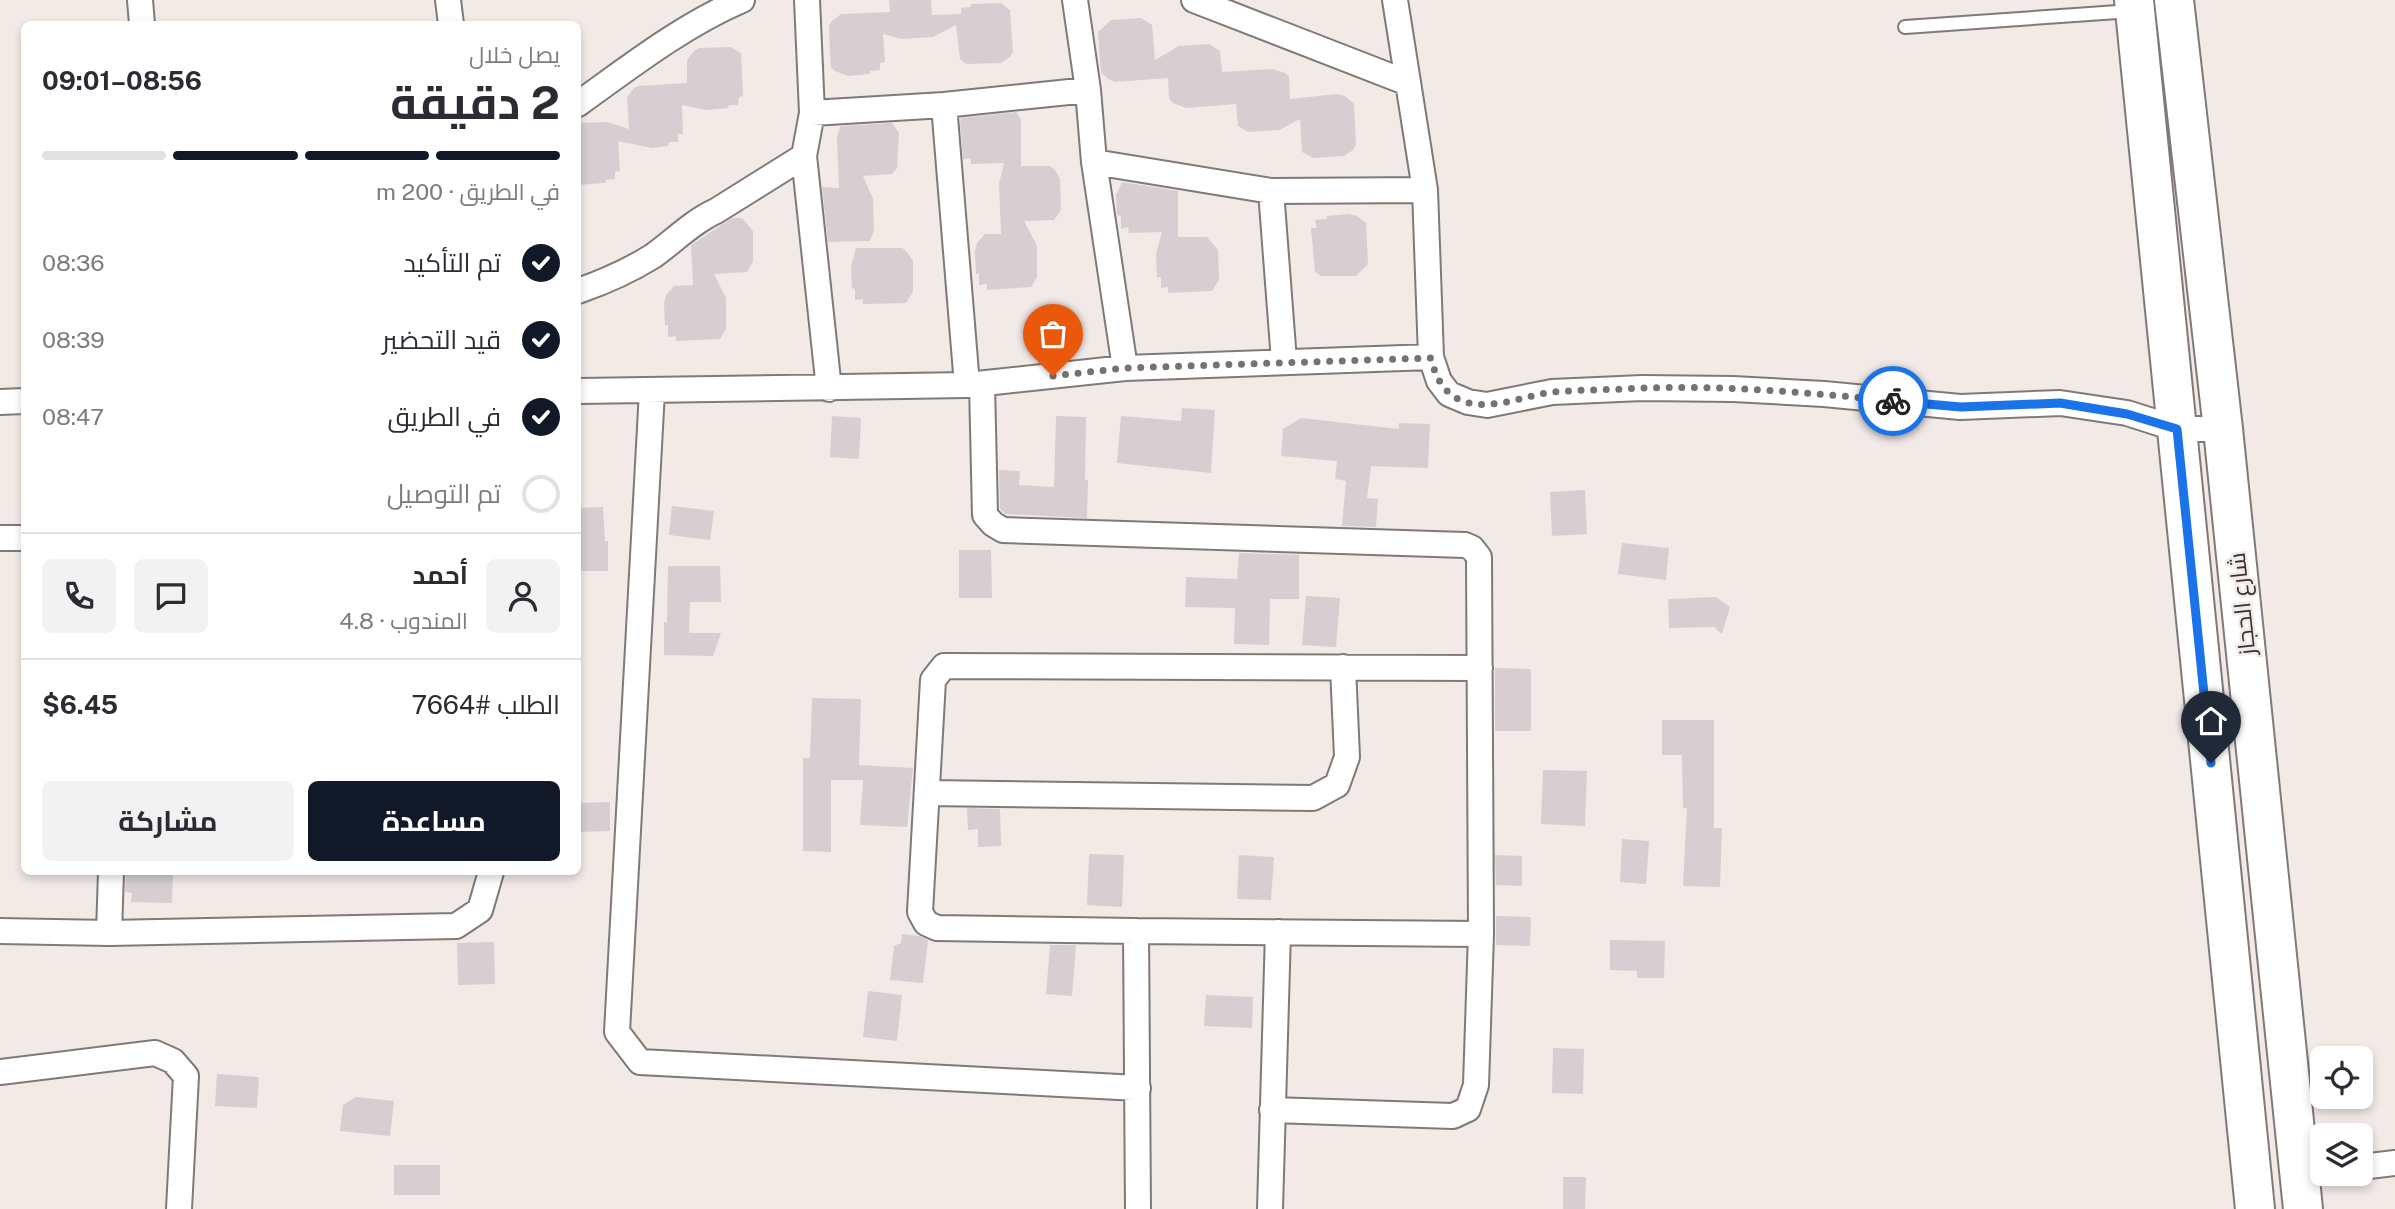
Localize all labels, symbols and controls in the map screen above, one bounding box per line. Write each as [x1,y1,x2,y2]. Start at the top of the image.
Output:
text: يصل خلال [469,41,560,68]
text: 08:56–09:01 [42,65,202,96]
text: 2 دقيقة [390,75,560,129]
text: في الطريق · 200 m [376,178,560,205]
icon: check [522,244,560,282]
text: تم التأكيد [403,247,501,278]
text: 08:36 [42,249,105,276]
pin [1023,304,1083,376]
icon: bag [1034,315,1072,353]
icon: check [522,321,560,359]
text: قيد التحضير [382,324,501,355]
text: 08:39 [42,326,105,353]
courier [1858,366,1928,436]
icon: bike [1874,382,1912,420]
icon: check [522,398,560,436]
text: في الطريق [387,401,501,432]
text: 08:47 [42,403,104,430]
text: تم التوصيل [387,478,501,509]
street label: شارع الحجاز [2223,551,2264,659]
button: phone [42,559,116,633]
button: chat [134,559,208,633]
text: أحمد [412,559,468,590]
button: person [486,559,560,633]
text: المندوب · 4.8 [339,607,468,634]
text: $6.45 [42,689,118,720]
text: الطلب #7664 [412,689,560,720]
pin [2181,691,2241,763]
icon: home [2192,702,2230,740]
button: مشاركة [42,781,294,861]
button: مساعدة [308,781,560,861]
map controls [2310,1046,2373,1186]
button: locate [2310,1046,2373,1109]
button: layers [2310,1123,2373,1186]

